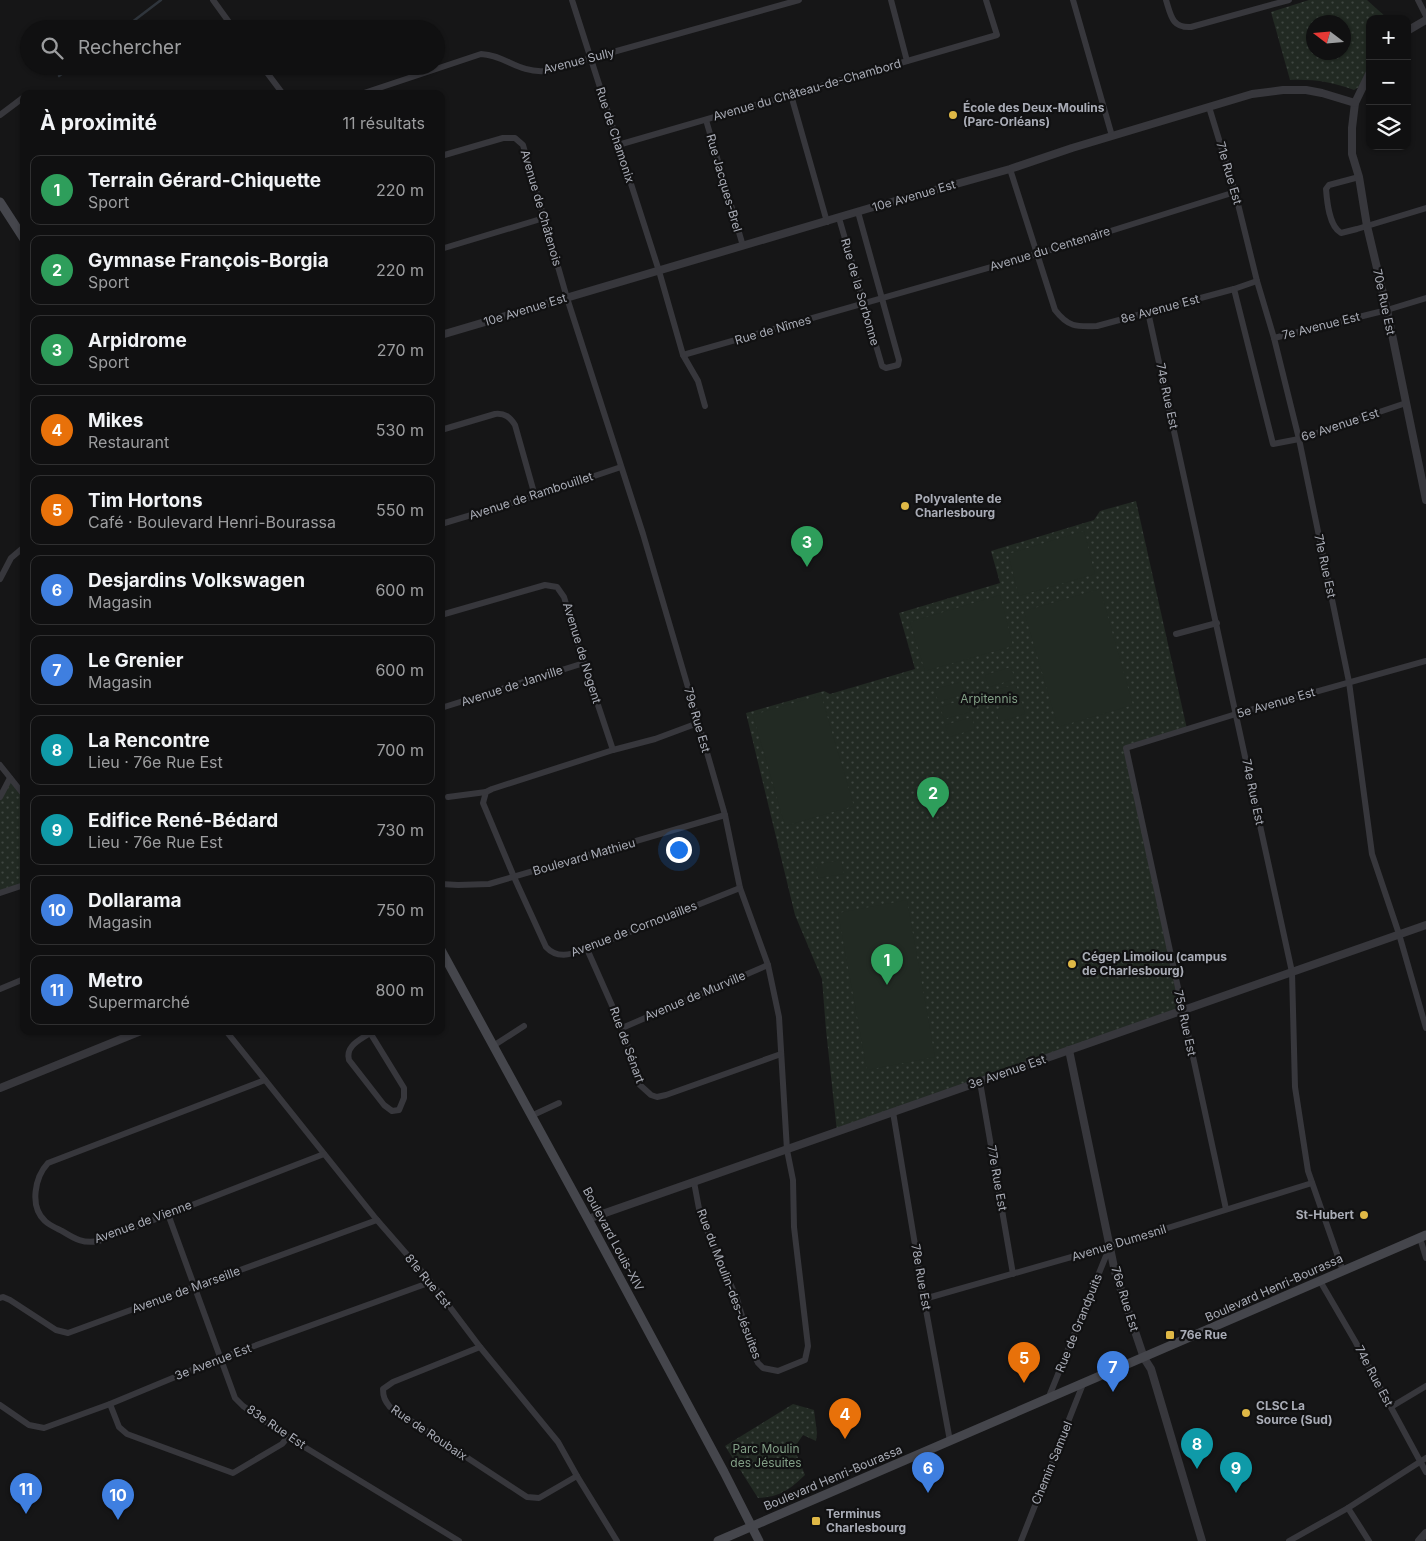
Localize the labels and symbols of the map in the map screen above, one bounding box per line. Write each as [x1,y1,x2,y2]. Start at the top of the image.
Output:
north arrow [1306,15,1351,60]
street label: Avenue Sully [542,44,616,77]
street label: Avenue du Château-de-Chambord [711,55,903,124]
street label: Rue de Chamonix [593,85,638,185]
place label: École des Deux-Moulins (Parc-Orléans) [963,100,1105,129]
marker: École des Deux-Moulins (Parc-Orléans) [947,109,959,121]
street label: Rue Jacques-Brel [703,132,746,233]
street label: 71e Rue Est [1213,140,1246,206]
street label: Avenue de Châtenois [518,148,565,268]
street label: 10e Avenue Est [871,176,957,215]
street label: Avenue du Centenaire [988,223,1112,274]
street label: Rue de la Sorbonne [838,236,883,347]
street label: 70e Rue Est [1370,267,1399,336]
street label: 10e Avenue Est [482,290,568,329]
street label: 8e Avenue Est [1119,291,1201,326]
street label: 7e Avenue Est [1280,309,1361,342]
street label: Rue de Nîmes [733,311,813,348]
street label: 74e Rue Est [1153,362,1182,430]
street label: 6e Avenue Est [1299,405,1381,444]
street label: Avenue de Rambouillet [467,468,595,523]
place label: Polyvalente de Charlesbourg [915,491,1002,520]
marker: Polyvalente de Charlesbourg [899,500,911,512]
pin: 3 [791,526,823,567]
street label: 71e Rue Est [1311,533,1340,599]
street label: Avenue de Nogent [560,601,605,705]
street label: Avenue de Janville [459,662,565,709]
street label: 5e Avenue Est [1235,684,1317,721]
street label: 79e Rue Est [681,686,714,754]
park label: Arpitennis [960,691,1018,706]
street label: 74e Rue Est [1239,758,1268,826]
pin: 2 [917,777,949,818]
street label: Boulevard Mathieu [531,835,637,878]
your location [666,837,692,863]
street label: Avenue de Cornouailles [569,898,699,960]
pin: 1 [871,944,903,985]
place label: Cégep Limoilou (campus de Charlesbourg) [1082,949,1227,978]
marker: Cégep Limoilou (campus de Charlesbourg) [1066,958,1078,970]
street label: Avenue de Murville [642,967,748,1024]
street label: 75e Rue Est [1171,989,1200,1057]
street label: Rue de Sénart [607,1005,648,1085]
street label: 3e Avenue Est [966,1051,1048,1092]
street label: 77e Rue Est [984,1144,1011,1212]
street label: Boulevard Louis-XIV [580,1184,647,1293]
street label: Avenue de Vienne [92,1197,194,1246]
street label: Rue du Moulin-des-Jésuites [694,1207,765,1361]
place label: St-Hubert [1296,1207,1355,1222]
marker: St-Hubert [1358,1209,1370,1221]
street label: Avenue Dumesnil [1070,1221,1168,1264]
street label: 78e Rue Est [908,1243,935,1311]
street label: Boulevard Henri-Bourassa [1203,1250,1345,1325]
street label: 81e Rue Est [402,1251,455,1311]
street label: Avenue de Marseille [130,1263,242,1316]
street label: 76e Rue Est [1108,1265,1142,1333]
street label: Rue de Grandpuits [1052,1271,1105,1374]
place label: 76e Rue [1180,1327,1227,1342]
marker: 76e Rue [1164,1329,1176,1341]
street label: 3e Avenue Est [172,1340,253,1383]
pin: 5 [1008,1342,1040,1383]
street label: 74e Rue Est [1352,1343,1397,1409]
pin: 7 [1097,1351,1129,1392]
pin: 4 [829,1398,861,1439]
place label: CLSC La Source (Sud) [1256,1398,1333,1427]
street label: 83e Rue Est [244,1401,309,1452]
street label: Rue de Roubaix [388,1402,470,1464]
marker: CLSC La Source (Sud) [1240,1407,1252,1419]
street label: Chemin Samuel [1028,1419,1075,1507]
pin: 8 [1181,1428,1213,1469]
park label: Parc Moulin des Jésuites [730,1441,802,1470]
street label: Boulevard Henri-Bourassa [761,1441,904,1514]
pin: 6 [912,1452,944,1493]
pin: 9 [1220,1452,1252,1493]
pin: 11 [10,1473,42,1514]
pin: 10 [102,1479,134,1520]
place label: Terminus Charlesbourg [826,1506,906,1535]
marker: Terminus Charlesbourg [810,1515,822,1527]

